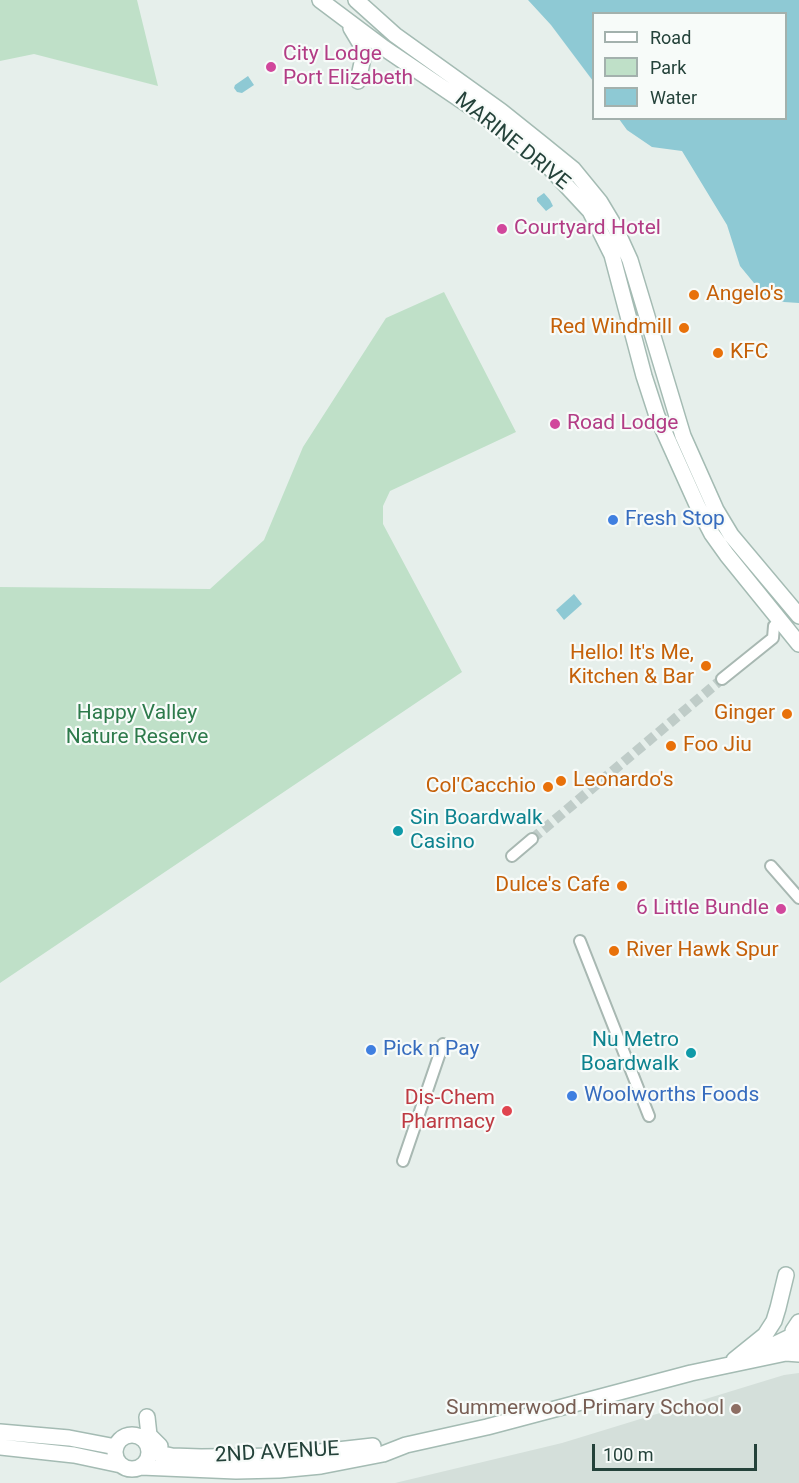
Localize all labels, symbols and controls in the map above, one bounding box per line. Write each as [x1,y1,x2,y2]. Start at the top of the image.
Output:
legend [592,12,787,120]
text: Road [650,27,691,48]
place label: City Lodge Port Elizabeth [283,42,413,92]
text: Park [650,57,686,78]
marker: City Lodge Port Elizabeth [264,60,278,74]
text: Water [650,87,697,108]
street label: MARINE DRIVE [449,88,575,196]
place label: Courtyard Hotel [514,216,661,242]
marker: Courtyard Hotel [495,222,509,236]
place label: Angelo's [706,282,784,308]
marker: Angelo's [687,288,701,302]
place label: Red Windmill [550,315,672,341]
marker: Red Windmill [677,321,691,335]
place label: KFC [730,340,768,366]
marker: KFC [711,346,725,360]
place label: Road Lodge [567,411,678,437]
marker: Road Lodge [548,417,562,431]
place label: Fresh Stop [625,507,725,533]
marker: Fresh Stop [606,513,620,527]
place label: Hello! It's Me, Kitchen & Bar [568,641,694,691]
marker: Hello! It's Me, Kitchen & Bar [699,659,713,673]
park label: Happy Valley Nature Reserve [66,701,208,751]
place label: Ginger [714,701,775,727]
marker: Ginger [780,707,794,721]
place label: Foo Jiu [683,733,752,759]
marker: Foo Jiu [664,739,678,753]
place label: Leonardo's [573,768,673,794]
place label: Col'Cacchio [426,774,536,800]
marker: Leonardo's [554,774,568,788]
marker: Col'Cacchio [541,780,555,794]
place label: Sin Boardwalk Casino [410,806,543,856]
marker: Sin Boardwalk Casino [391,824,405,838]
place label: Dulce's Cafe [495,873,610,899]
marker: Dulce's Cafe [615,879,629,893]
place label: 6 Little Bundle [636,896,769,922]
marker: 6 Little Bundle [774,902,788,916]
place label: River Hawk Spur [626,938,779,964]
marker: River Hawk Spur [607,944,621,958]
place label: Nu Metro Boardwalk [581,1028,679,1078]
place label: Pick n Pay [383,1037,479,1063]
marker: Pick n Pay [364,1043,378,1057]
marker: Nu Metro Boardwalk [684,1046,698,1060]
place label: Woolworths Foods [584,1083,759,1109]
place label: Dis-Chem Pharmacy [401,1086,495,1136]
marker: Woolworths Foods [565,1089,579,1103]
marker: Dis-Chem Pharmacy [500,1104,514,1118]
place label: Summerwood Primary School [446,1396,724,1422]
marker: Summerwood Primary School [729,1402,743,1416]
scale bar [595,1432,760,1470]
street label: 2ND AVENUE [214,1437,340,1469]
text: 100 m [603,1444,654,1465]

